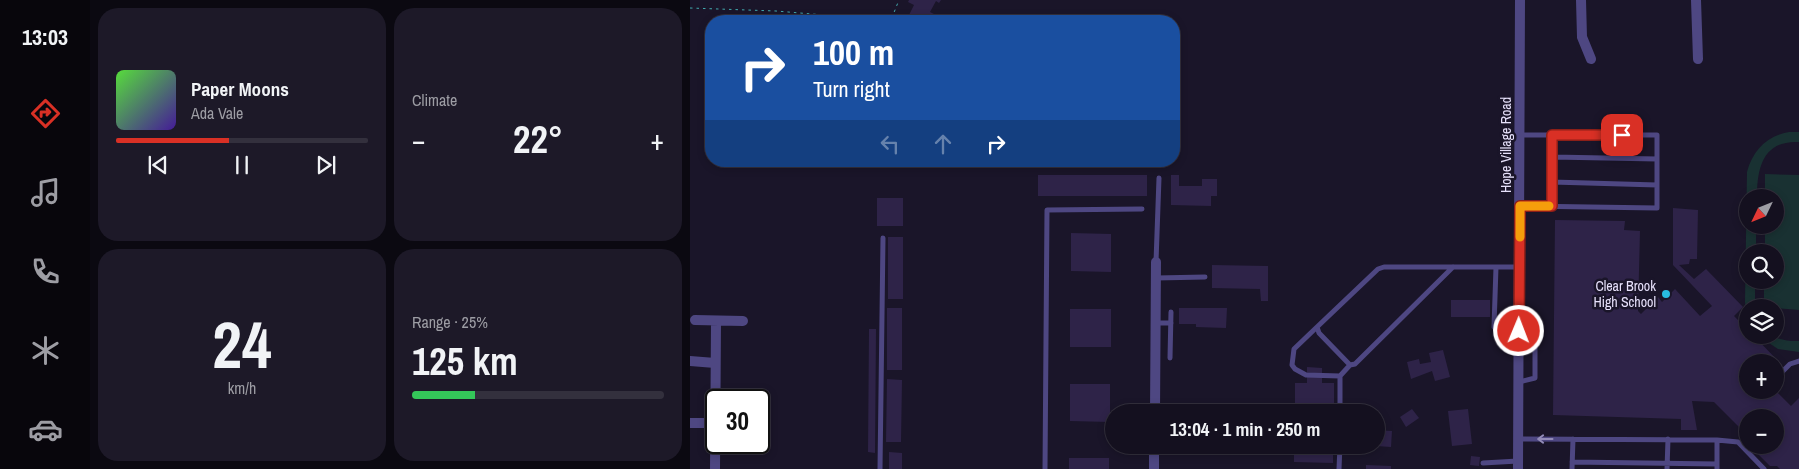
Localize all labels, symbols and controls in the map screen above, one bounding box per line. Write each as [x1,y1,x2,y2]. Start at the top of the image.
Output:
text: 13:03 [22,22,68,52]
text: 100 m [813,29,894,76]
icon: right [730,35,795,100]
text: Turn right [813,74,890,104]
text: Paper Moons [191,76,289,102]
text: Climate [412,89,457,111]
icon: directions [28,96,63,131]
street label: Hope Village Road [1497,97,1515,193]
text: Ada Vale [191,102,243,124]
text: 22° [513,114,563,165]
pin [1601,114,1643,156]
text: − [412,121,425,159]
text: + [651,121,664,159]
icon: arrive [1608,121,1636,149]
icon: left [876,130,904,158]
icon: ahead [929,130,957,158]
icon: right [982,130,1010,158]
icon: previous [144,151,172,179]
icon: pause [228,151,256,179]
icon: next [312,151,340,179]
icon: music [28,175,63,210]
north arrow [1739,189,1784,234]
map controls [1739,189,1784,454]
button: search [1739,244,1784,289]
icon: phone [28,254,63,289]
place label: Clear Brook High School [1593,277,1656,311]
marker: Clear Brook High School [1660,288,1672,300]
button: layers [1739,299,1784,344]
text: 24 [212,301,272,388]
position arrow [1492,304,1544,356]
text: Range · 25% [412,311,488,333]
icon: climate [28,333,63,368]
text: 125 km [412,336,518,387]
button: + [1739,354,1784,399]
text: km/h [228,377,256,399]
speed limit sign: 30 [705,389,770,454]
button: − [1739,409,1784,454]
icon: car [28,412,63,447]
text: 13:04 · 1 min · 250 m [1170,416,1320,442]
one-way arrow [1538,434,1554,444]

